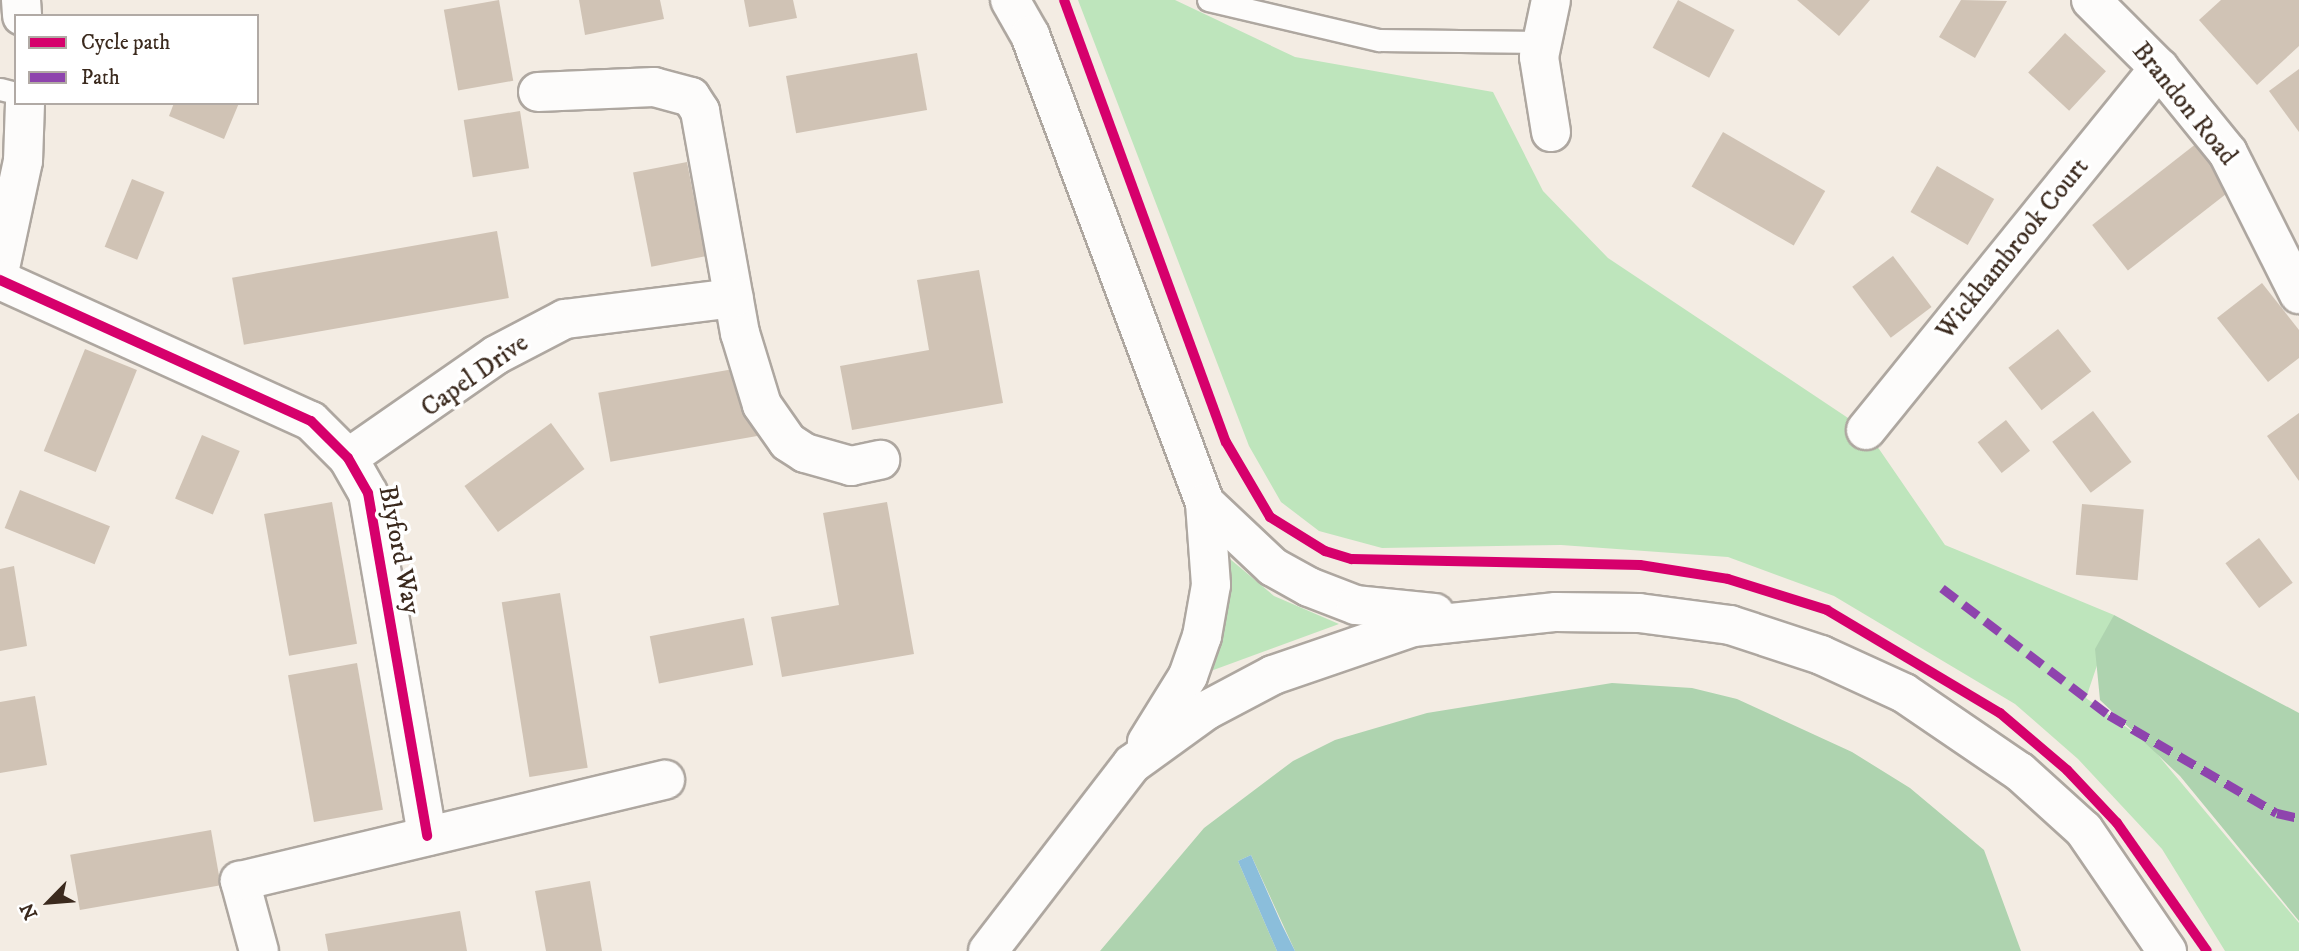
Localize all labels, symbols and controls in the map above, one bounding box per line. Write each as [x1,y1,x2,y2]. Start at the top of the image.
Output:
legend [14,14,259,105]
text: Cycle path [81,30,170,56]
street label: Brandon Road [2125,36,2243,172]
text: Path [81,65,120,91]
street label: Wickhambrook Court [1930,152,2096,346]
street label: Capel Drive [416,328,534,424]
street label: Blyford Way [371,483,427,617]
north arrow [14,867,84,937]
text: N [16,899,43,923]

